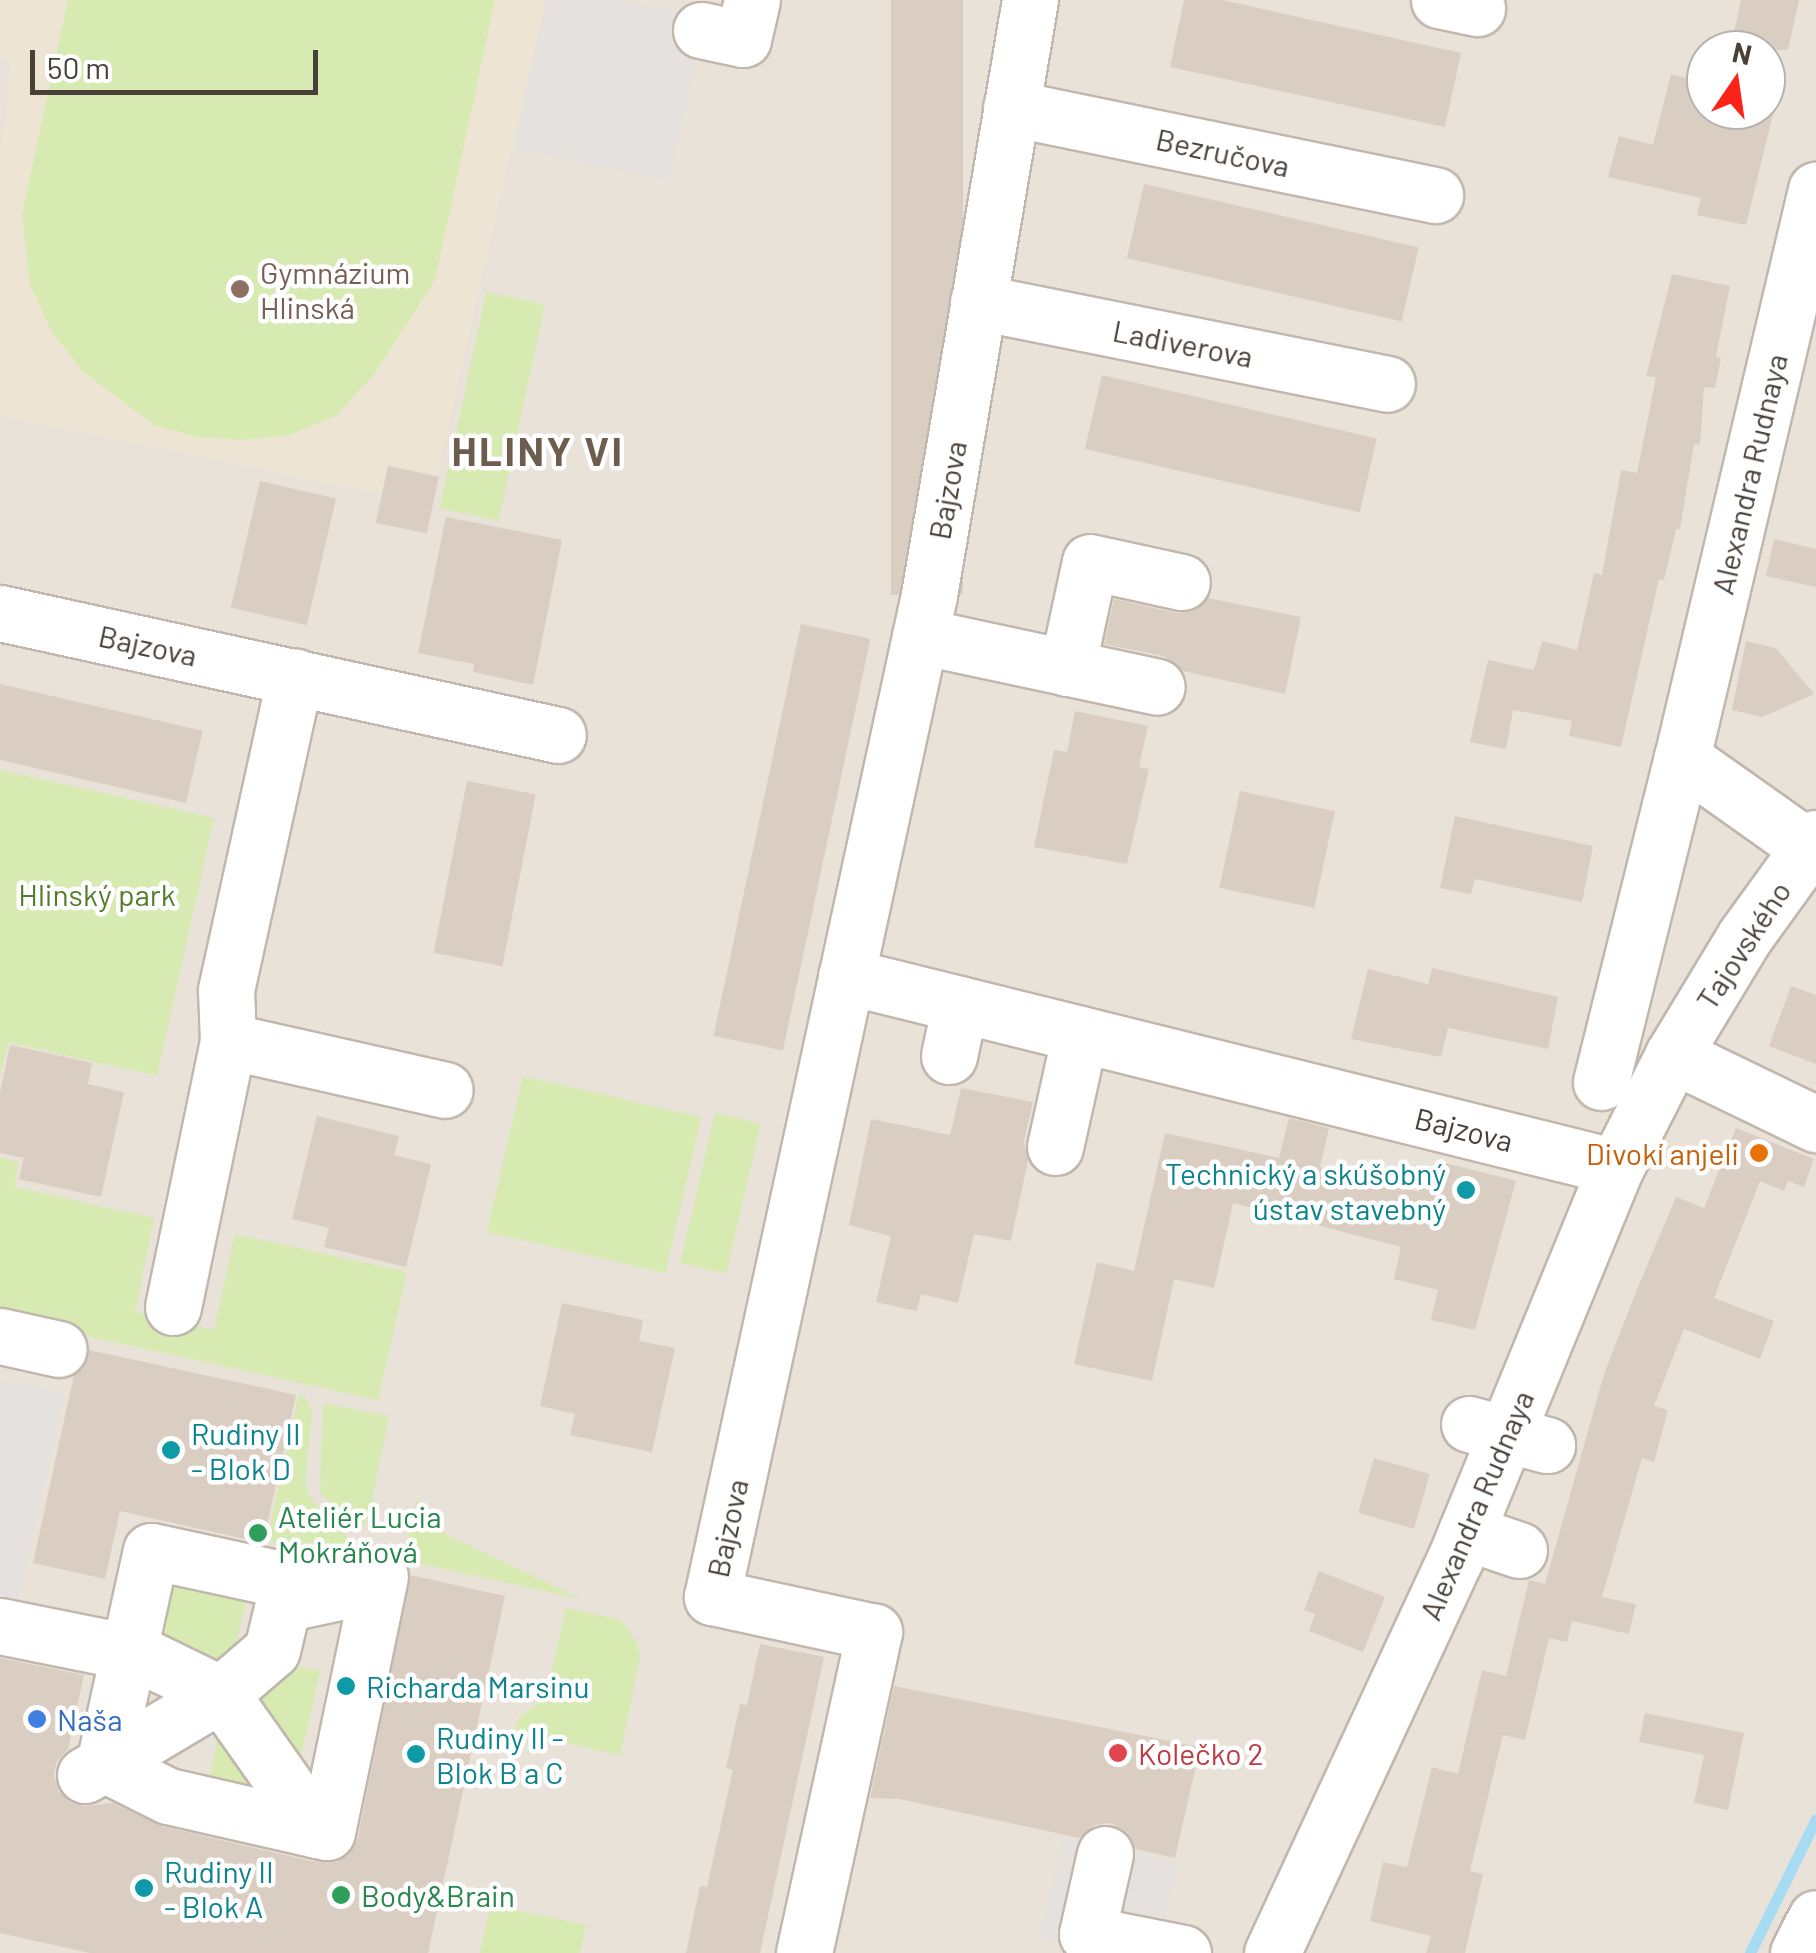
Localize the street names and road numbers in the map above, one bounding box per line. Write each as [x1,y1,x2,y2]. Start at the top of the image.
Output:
street label: Bezručova [1153,120,1293,184]
street label: Ladiverova [1110,312,1256,374]
street label: Alexandra Rudnaya [1704,350,1794,598]
street label: Bajzova [921,438,973,542]
street label: Bajzova [96,617,200,673]
street label: Tajovského [1688,874,1798,1016]
street label: Bajzova [1411,1099,1517,1159]
street label: Alexandra Rudnaya [1411,1385,1541,1625]
street label: Bajzova [699,1476,755,1580]

